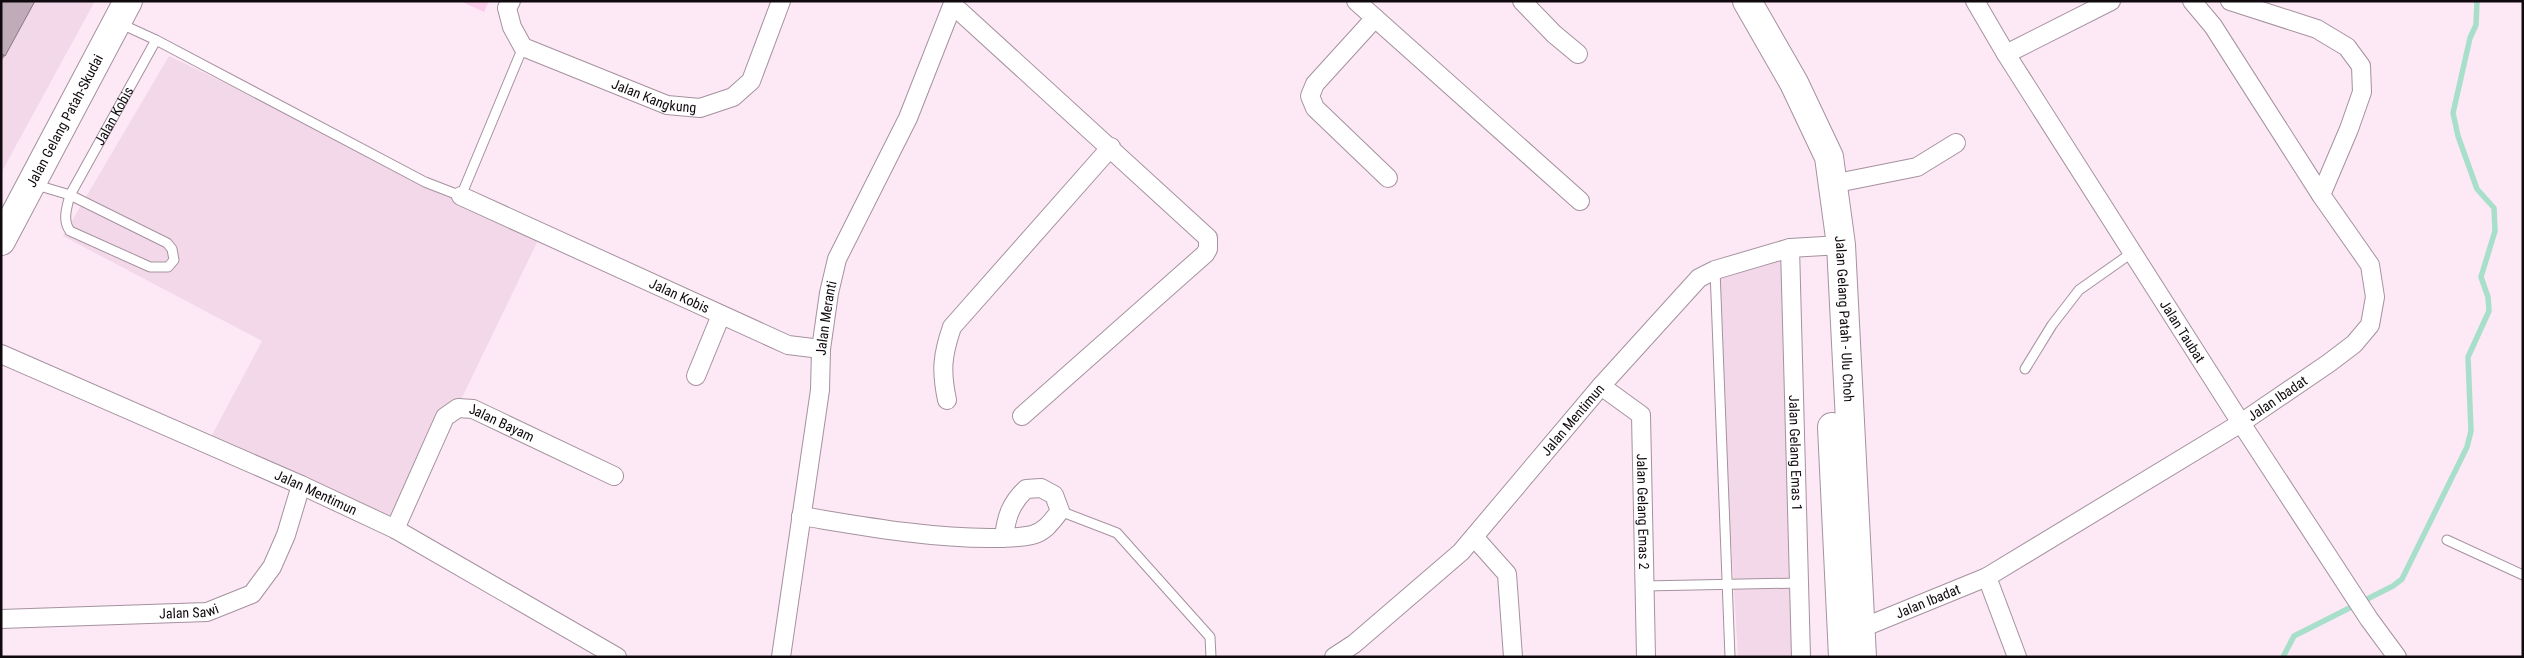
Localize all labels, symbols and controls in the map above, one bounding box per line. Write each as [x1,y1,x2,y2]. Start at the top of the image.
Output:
street label: Jalan Gelang Patah-Skudai [23,52,106,190]
street label: Jalan Kangkung [609,76,697,116]
street label: Jalan Kobis [91,84,136,148]
street label: Jalan Gelang Patah - Ulu Choh [1832,234,1857,402]
street label: Jalan Kobis [647,275,712,316]
street label: Jalan Meranti [813,279,840,356]
street label: Jalan Taubat [2157,297,2208,365]
street label: Jalan Ibadat [2245,372,2310,424]
street label: Jalan Mentimun [1538,381,1607,459]
street label: Jalan Gelang Emas 1 [1786,395,1805,511]
street label: Jalan Bayam [469,401,537,445]
street label: Jalan Gelang Emas 2 [1634,453,1652,570]
street label: Jalan Mentimun [272,467,360,518]
street label: Jalan Ibadat [1893,581,1962,622]
street label: Jalan Sawi [159,600,221,622]

